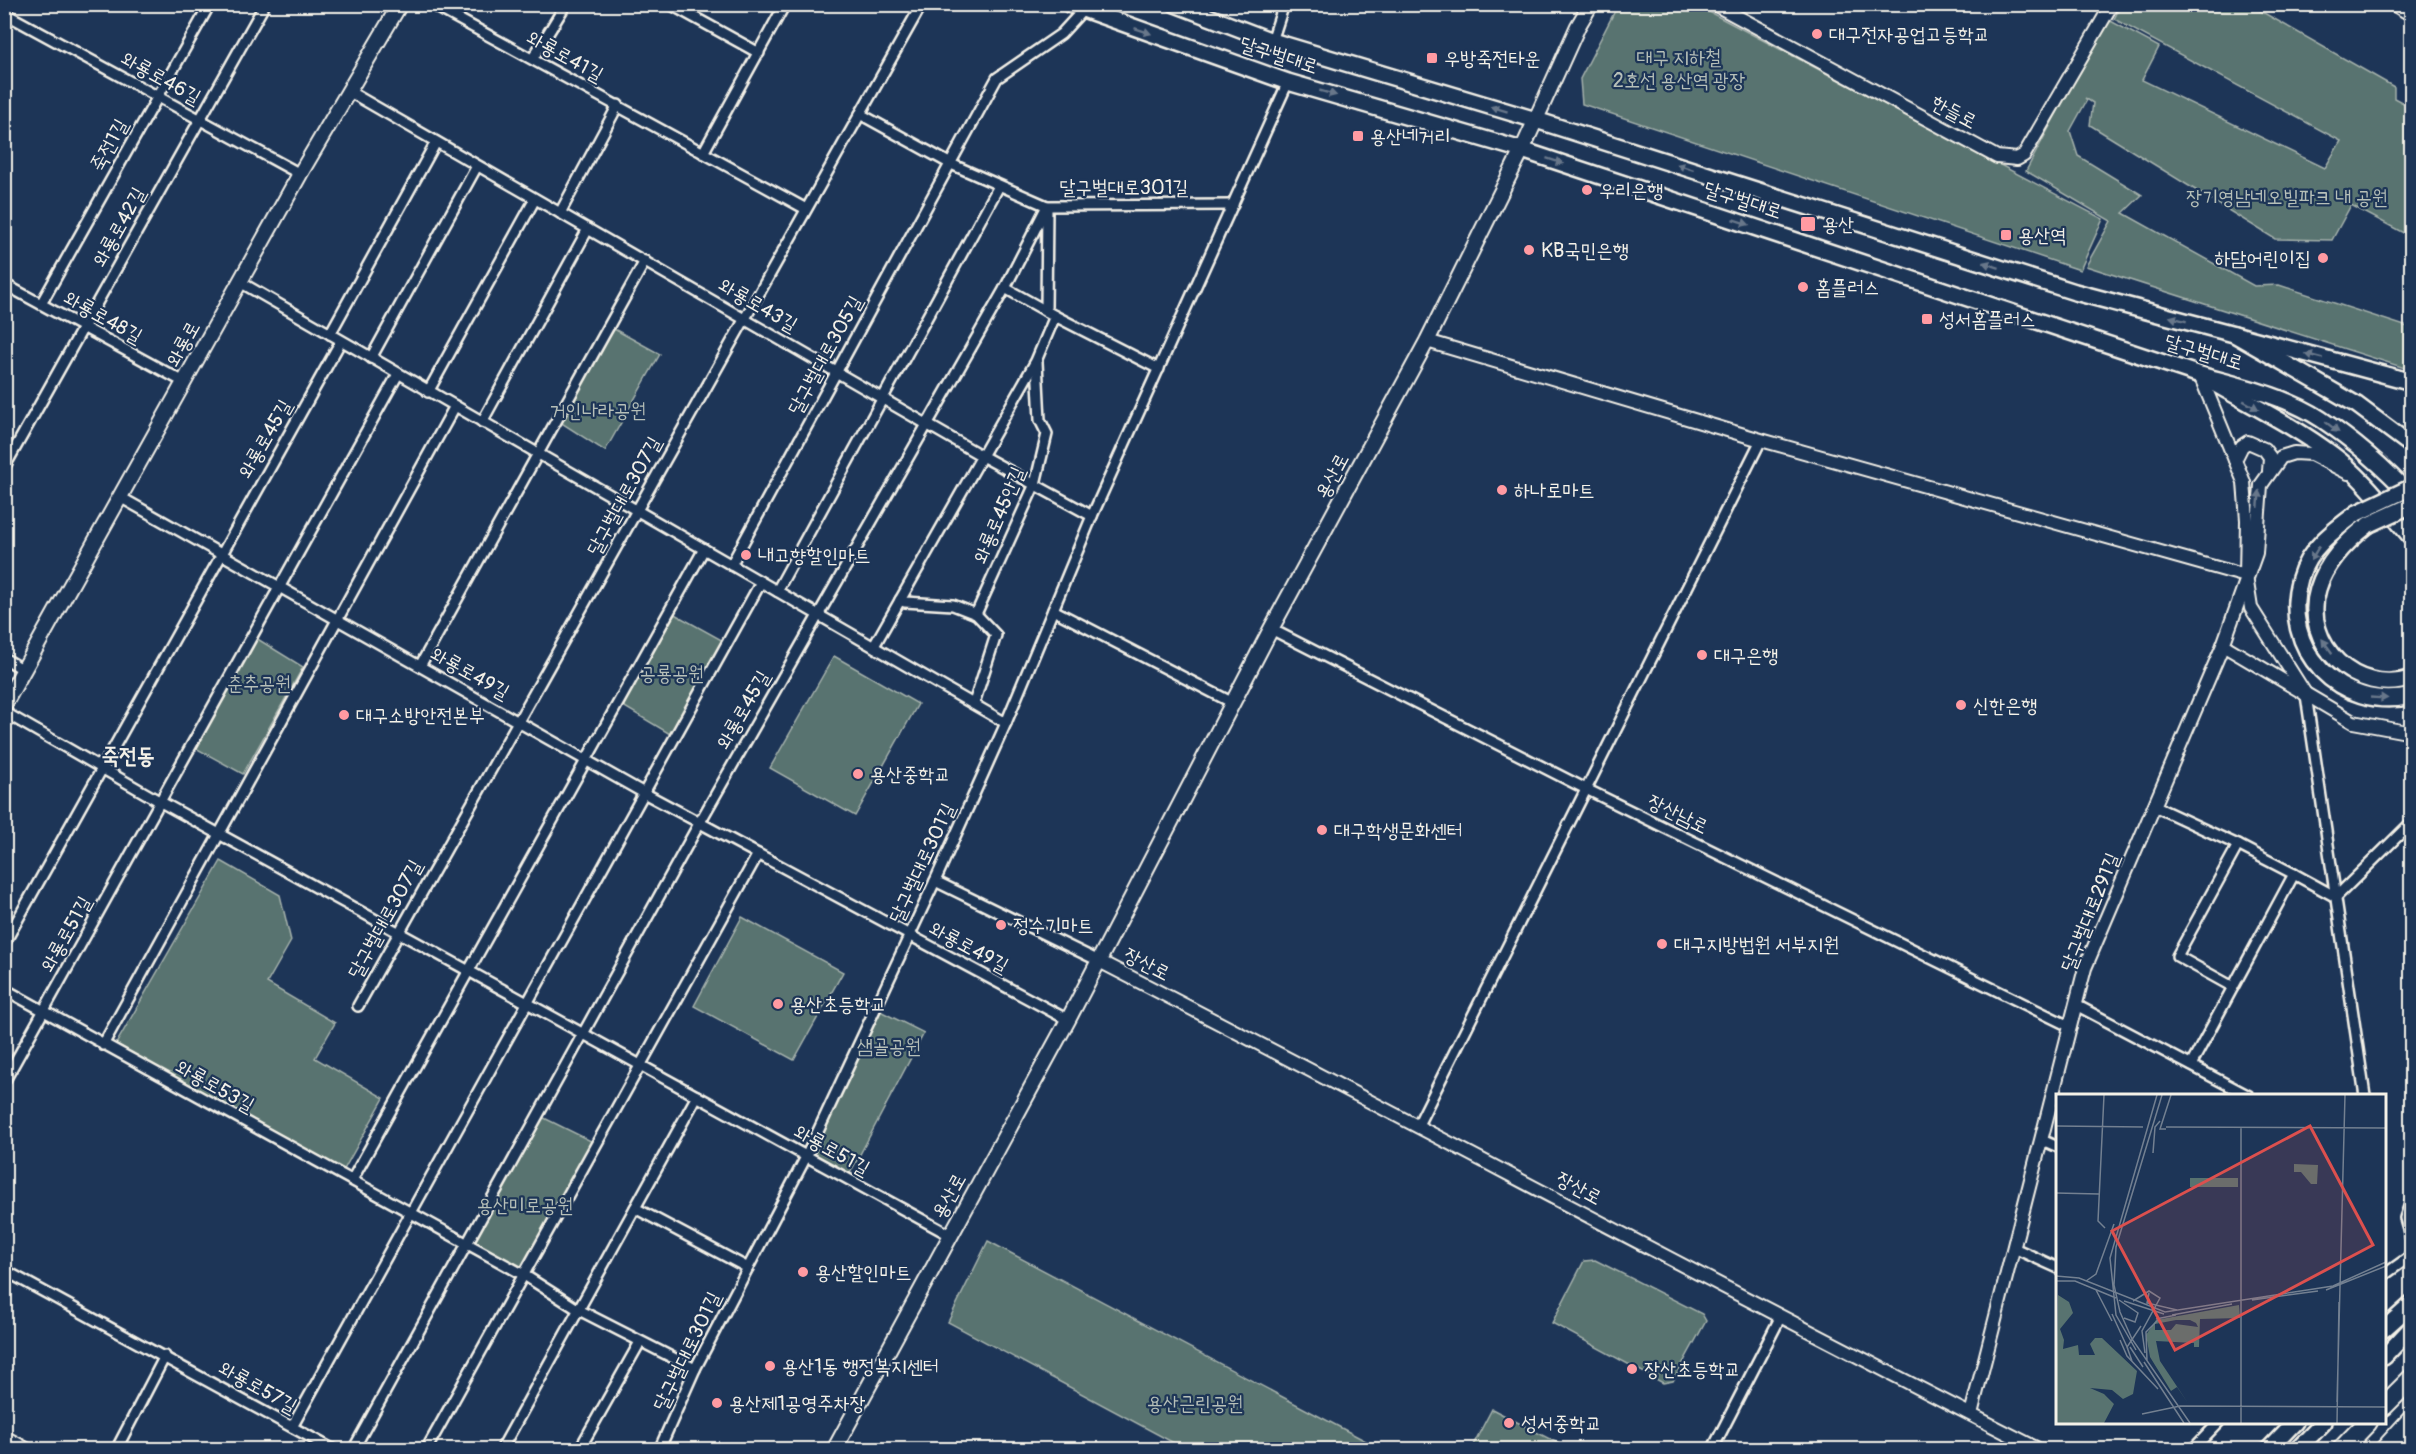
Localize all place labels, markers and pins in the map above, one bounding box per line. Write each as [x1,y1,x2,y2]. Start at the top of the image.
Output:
place label: 대구전자공업고등학교 [1829,22,1990,47]
marker: 대구전자공업고등학교 [1810,27,1824,41]
place label: 우방죽전타운 [1444,46,1541,71]
marker: 우방죽전타운 [1425,51,1439,65]
place label: 용산네거리 [1370,124,1450,149]
marker: 용산네거리 [1351,129,1365,143]
place label: 우리은행 [1599,178,1663,203]
marker: 우리은행 [1580,183,1594,197]
place label: 용산 [1822,212,1854,237]
marker: 용산 [1799,215,1817,233]
place label: 용산역 [2018,223,2066,248]
marker: 용산역 [1999,228,2013,242]
place label: KB국민은행 [1541,238,1629,263]
marker: KB국민은행 [1522,243,1536,257]
place label: 하담어린이집 [2214,246,2311,271]
marker: 하담어린이집 [2316,251,2330,265]
place label: 홈플러스 [1815,275,1879,300]
marker: 홈플러스 [1796,280,1810,294]
place label: 성서홈플러스 [1939,307,2036,332]
marker: 성서홈플러스 [1920,312,1934,326]
place label: 하나로마트 [1514,478,1594,503]
marker: 하나로마트 [1495,483,1509,497]
place label: 내고향할인마트 [758,543,871,568]
marker: 내고향할인마트 [739,548,753,562]
place label: 대구은행 [1714,643,1778,668]
marker: 대구은행 [1695,648,1709,662]
place label: 신한은행 [1973,693,2037,718]
marker: 신한은행 [1954,698,1968,712]
place label: 대구소방안전본부 [356,703,485,728]
marker: 대구소방안전본부 [337,708,351,722]
place label: 용산중학교 [870,762,950,787]
marker: 용산중학교 [851,767,865,781]
place label: 대구학생문화센터 [1334,818,1463,843]
marker: 대구학생문화센터 [1315,823,1329,837]
place label: 정수기마트 [1013,913,1093,938]
marker: 정수기마트 [994,918,1008,932]
place label: 대구지방법원 서부지원 [1674,932,1839,957]
marker: 대구지방법원 서부지원 [1655,937,1669,951]
place label: 용산초등학교 [790,992,887,1017]
marker: 용산초등학교 [771,997,785,1011]
place label: 용산할인마트 [815,1260,912,1285]
marker: 용산할인마트 [796,1265,810,1279]
place label: 용산1동 행정복지센터 [782,1354,939,1379]
place label: 장산초등학교 [1644,1357,1741,1382]
marker: 용산1동 행정복지센터 [763,1359,777,1373]
marker: 장산초등학교 [1625,1362,1639,1376]
place label: 용산제1공영주차장 [729,1391,866,1416]
marker: 용산제1공영주차장 [710,1396,724,1410]
place label: 성서중학교 [1521,1411,1601,1436]
marker: 성서중학교 [1502,1416,1516,1430]

